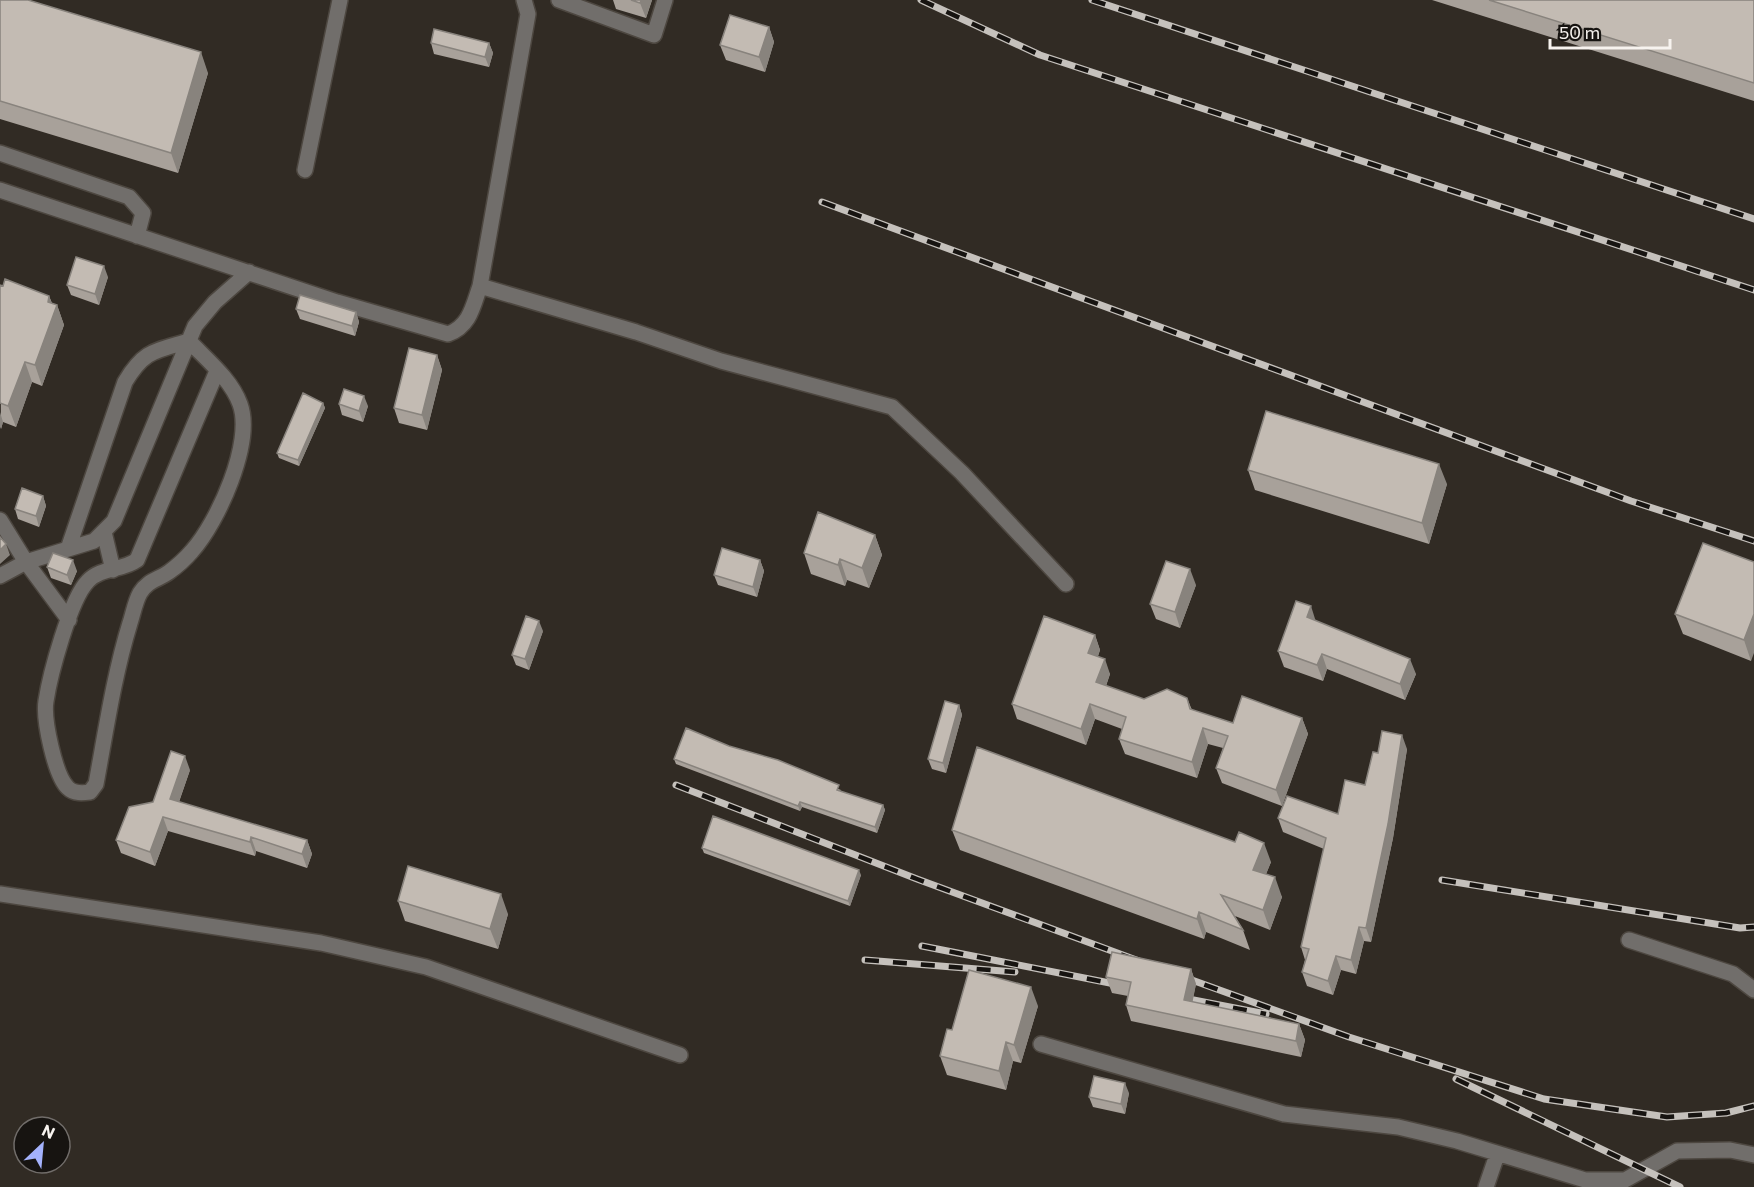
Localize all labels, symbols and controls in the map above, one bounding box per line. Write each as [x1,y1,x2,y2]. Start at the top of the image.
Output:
scale bar [1550,12,1670,50]
text: 50 m [1559,21,1600,43]
north arrow [12,1115,72,1175]
text: N [39,1120,58,1142]

